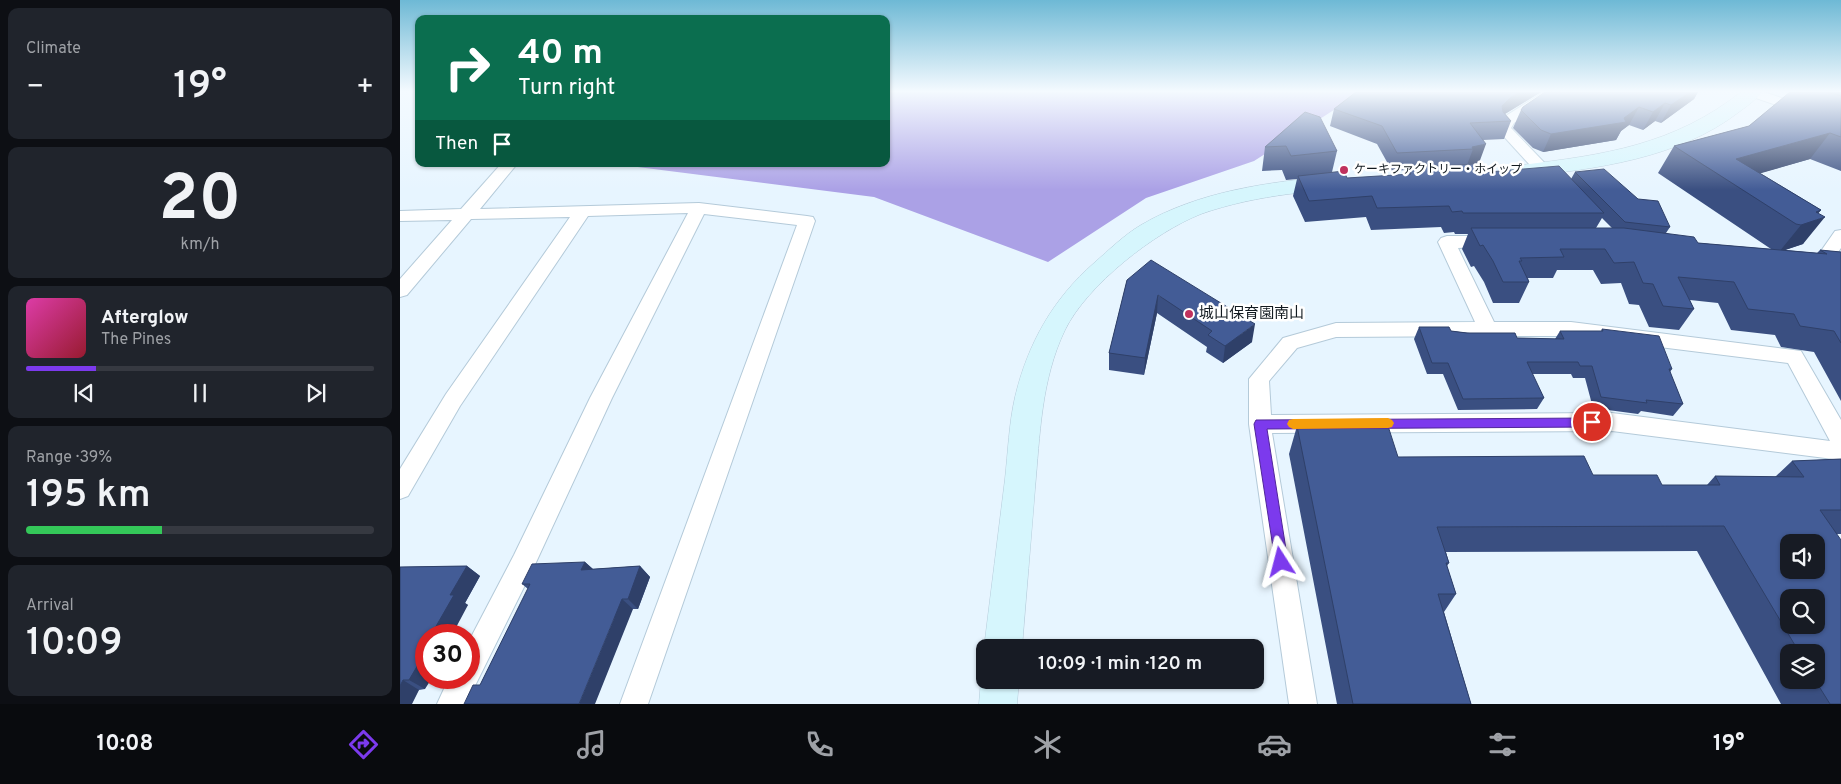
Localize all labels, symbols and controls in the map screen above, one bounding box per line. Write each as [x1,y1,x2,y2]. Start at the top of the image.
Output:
text: 40 m [518,32,603,76]
icon: right [435,35,500,100]
text: Climate [26,39,81,59]
text: 19° [173,63,227,112]
text: − [26,70,44,106]
text: + [356,70,374,106]
text: Turn right [518,75,615,102]
icon: arrive [488,130,516,158]
text: Then [435,132,478,156]
text: 20 [159,161,241,243]
place label: ケーキファクトリー・ホイップ [1354,162,1522,178]
marker: ケーキファクトリー・ホイップ [1338,164,1350,176]
text: km/h [181,235,219,255]
place label: 城山保育園南山 [1199,305,1304,324]
text: Afterglow [101,306,189,330]
marker: 城山保育園南山 [1183,308,1195,320]
text: The Pines [101,330,171,350]
icon: previous [70,379,98,407]
icon: pause [186,379,214,407]
icon: next [302,379,330,407]
pin [1571,401,1613,443]
icon: arrive [1578,408,1606,436]
text: Range · 39% [26,448,112,468]
text: 195 km [26,472,151,521]
map controls [1780,534,1825,689]
button: sound [1780,534,1825,579]
position arrow [1254,535,1306,587]
button: search [1780,589,1825,634]
text: Arrival [26,596,74,616]
text: 10:09 [26,620,123,669]
speed limit sign: 30 [415,624,480,689]
button: layers [1780,644,1825,689]
text: 10:09 · 1 min · 120 m [1038,652,1202,676]
icon: directions [346,727,381,762]
icon: music [574,727,609,762]
icon: phone [802,727,837,762]
icon: climate [1030,727,1065,762]
icon: car [1257,727,1292,762]
icon: filters [1485,727,1520,762]
text: 10:08 [96,731,153,758]
text: 19° [1713,731,1745,758]

